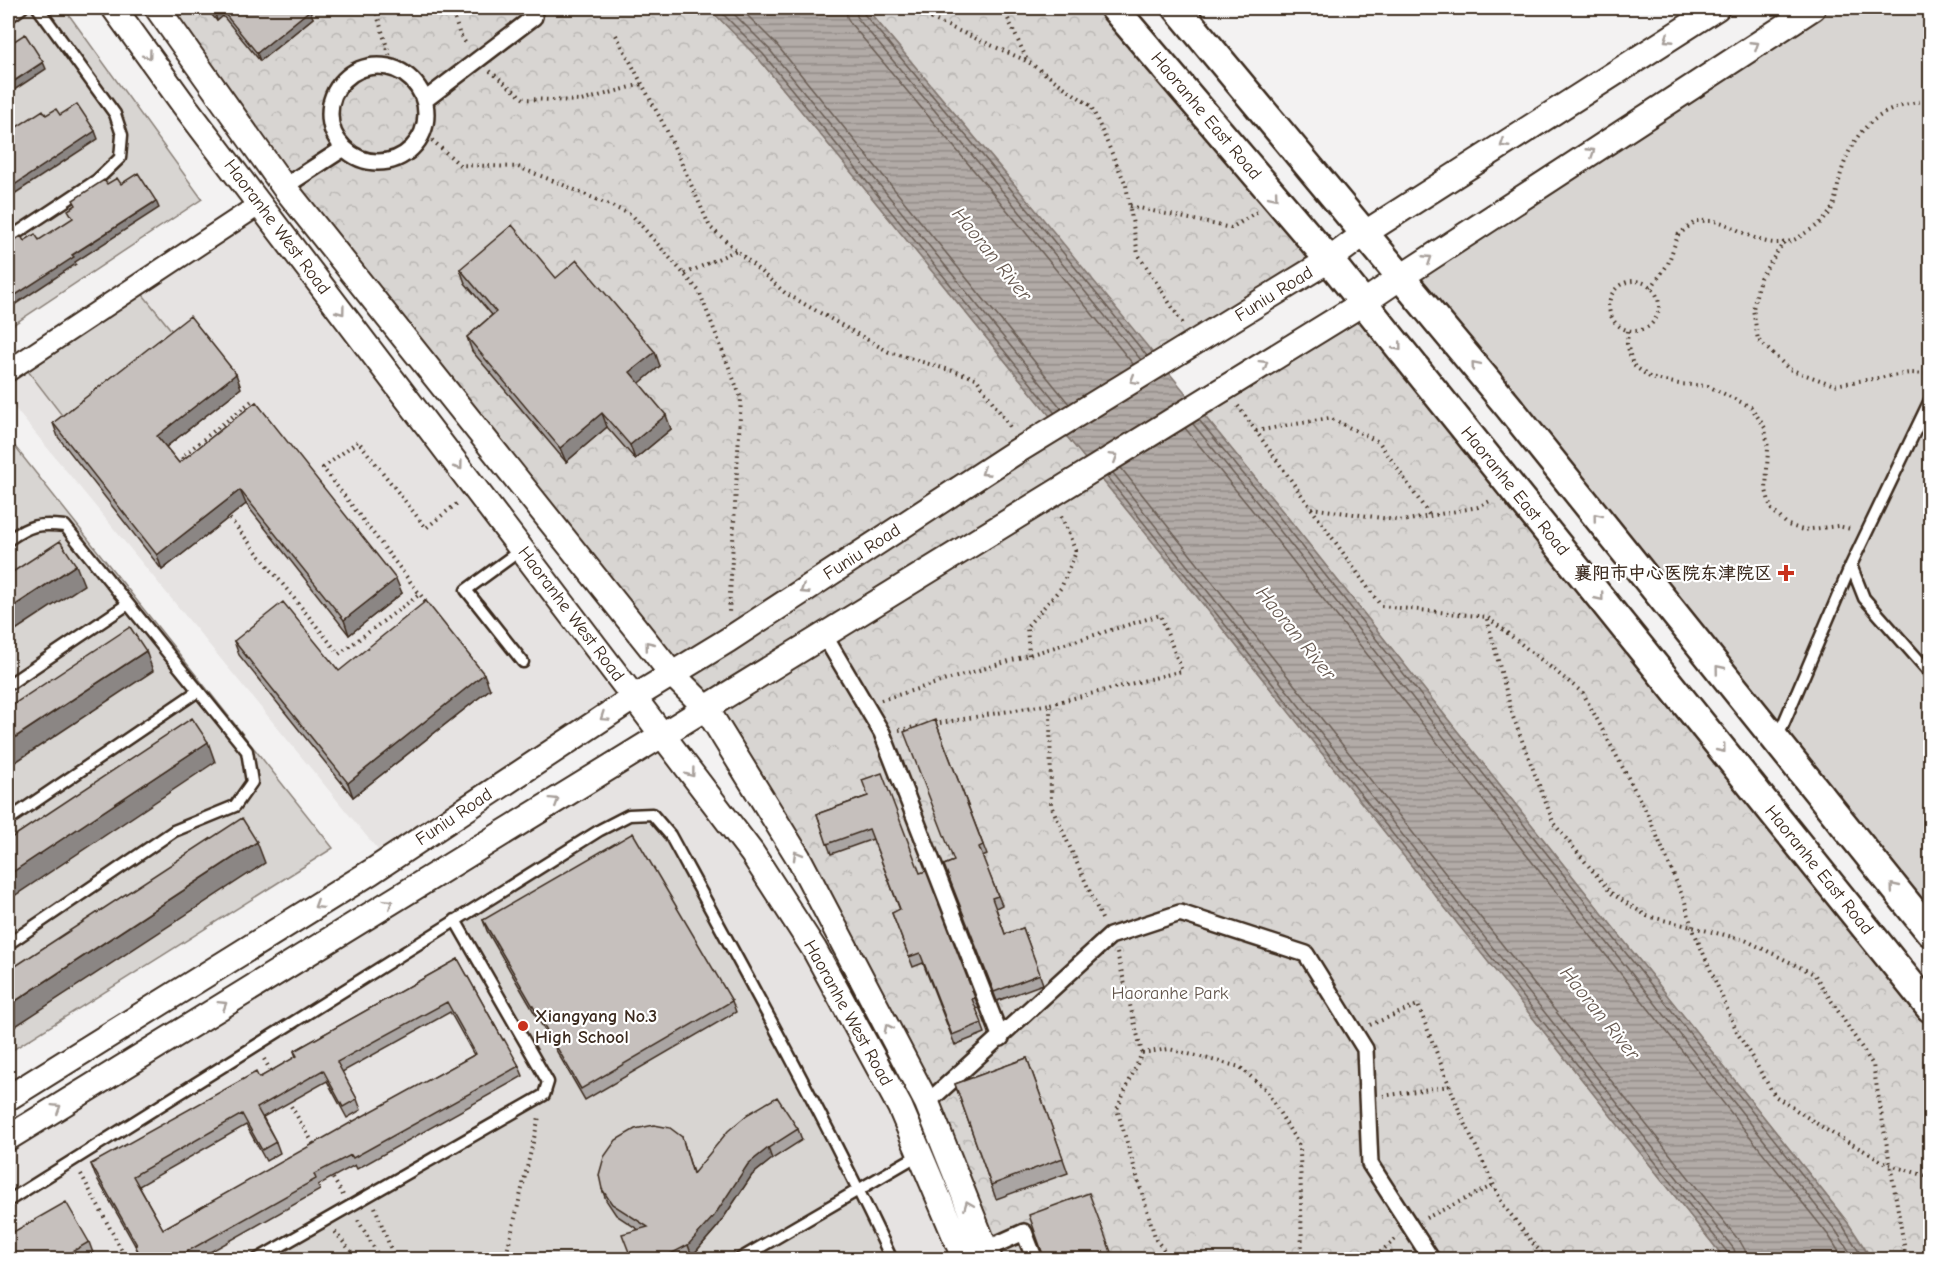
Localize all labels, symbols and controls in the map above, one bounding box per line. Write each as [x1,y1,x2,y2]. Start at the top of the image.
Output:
one-way arrow [1664,32,1675,43]
one-way arrow [1748,42,1759,53]
one-way arrow [141,48,152,59]
street label: Haoranhe East Road [1146,48,1266,184]
one-way arrow [1500,137,1510,149]
one-way arrow [1585,148,1596,159]
street label: Haoranhe West Road [219,155,335,299]
one-way arrow [1267,189,1278,200]
water label: Haoran River [947,203,1037,306]
one-way arrow [1422,254,1432,266]
street label: Funiu Road [1231,262,1317,326]
one-way arrow [334,305,345,316]
one-way arrow [1391,340,1402,351]
one-way arrow [1258,360,1268,372]
one-way arrow [1471,361,1482,372]
one-way arrow [1130,372,1140,384]
street label: Haoranhe East Road [1456,422,1574,560]
one-way arrow [1107,453,1118,464]
one-way arrow [452,460,463,471]
one-way arrow [981,465,992,476]
one-way arrow [1594,513,1605,524]
street label: Funiu Road [820,519,904,585]
street label: Haoranhe West Road [513,542,629,686]
place label: 襄阳市中心医院东津院区 [1574,563,1772,584]
marker: 襄阳市中心医院东津院区 [1777,564,1795,582]
water label: Haoran River [1251,582,1341,685]
one-way arrow [800,583,811,594]
one-way arrow [1592,590,1603,601]
one-way arrow [646,641,657,652]
one-way arrow [1716,665,1727,676]
one-way arrow [600,710,611,721]
one-way arrow [1714,742,1725,753]
one-way arrow [684,766,695,777]
street label: Funiu Road [412,784,496,850]
one-way arrow [549,796,559,808]
street label: Haoranhe East Road [1760,801,1878,939]
one-way arrow [792,851,804,861]
one-way arrow [1890,883,1901,894]
one-way arrow [314,897,324,909]
one-way arrow [383,898,393,910]
street label: Haoranhe West Road [799,936,897,1090]
water label: Haoran River [1555,962,1645,1065]
park label: Haoranhe Park [1111,983,1229,1004]
one-way arrow [217,1001,227,1013]
place label: Xiangyang No.3 High School [535,1006,657,1048]
marker: Xiangyang No.3 High School [516,1019,530,1033]
one-way arrow [884,1023,895,1034]
one-way arrow [51,1103,61,1115]
one-way arrow [963,1200,975,1211]

